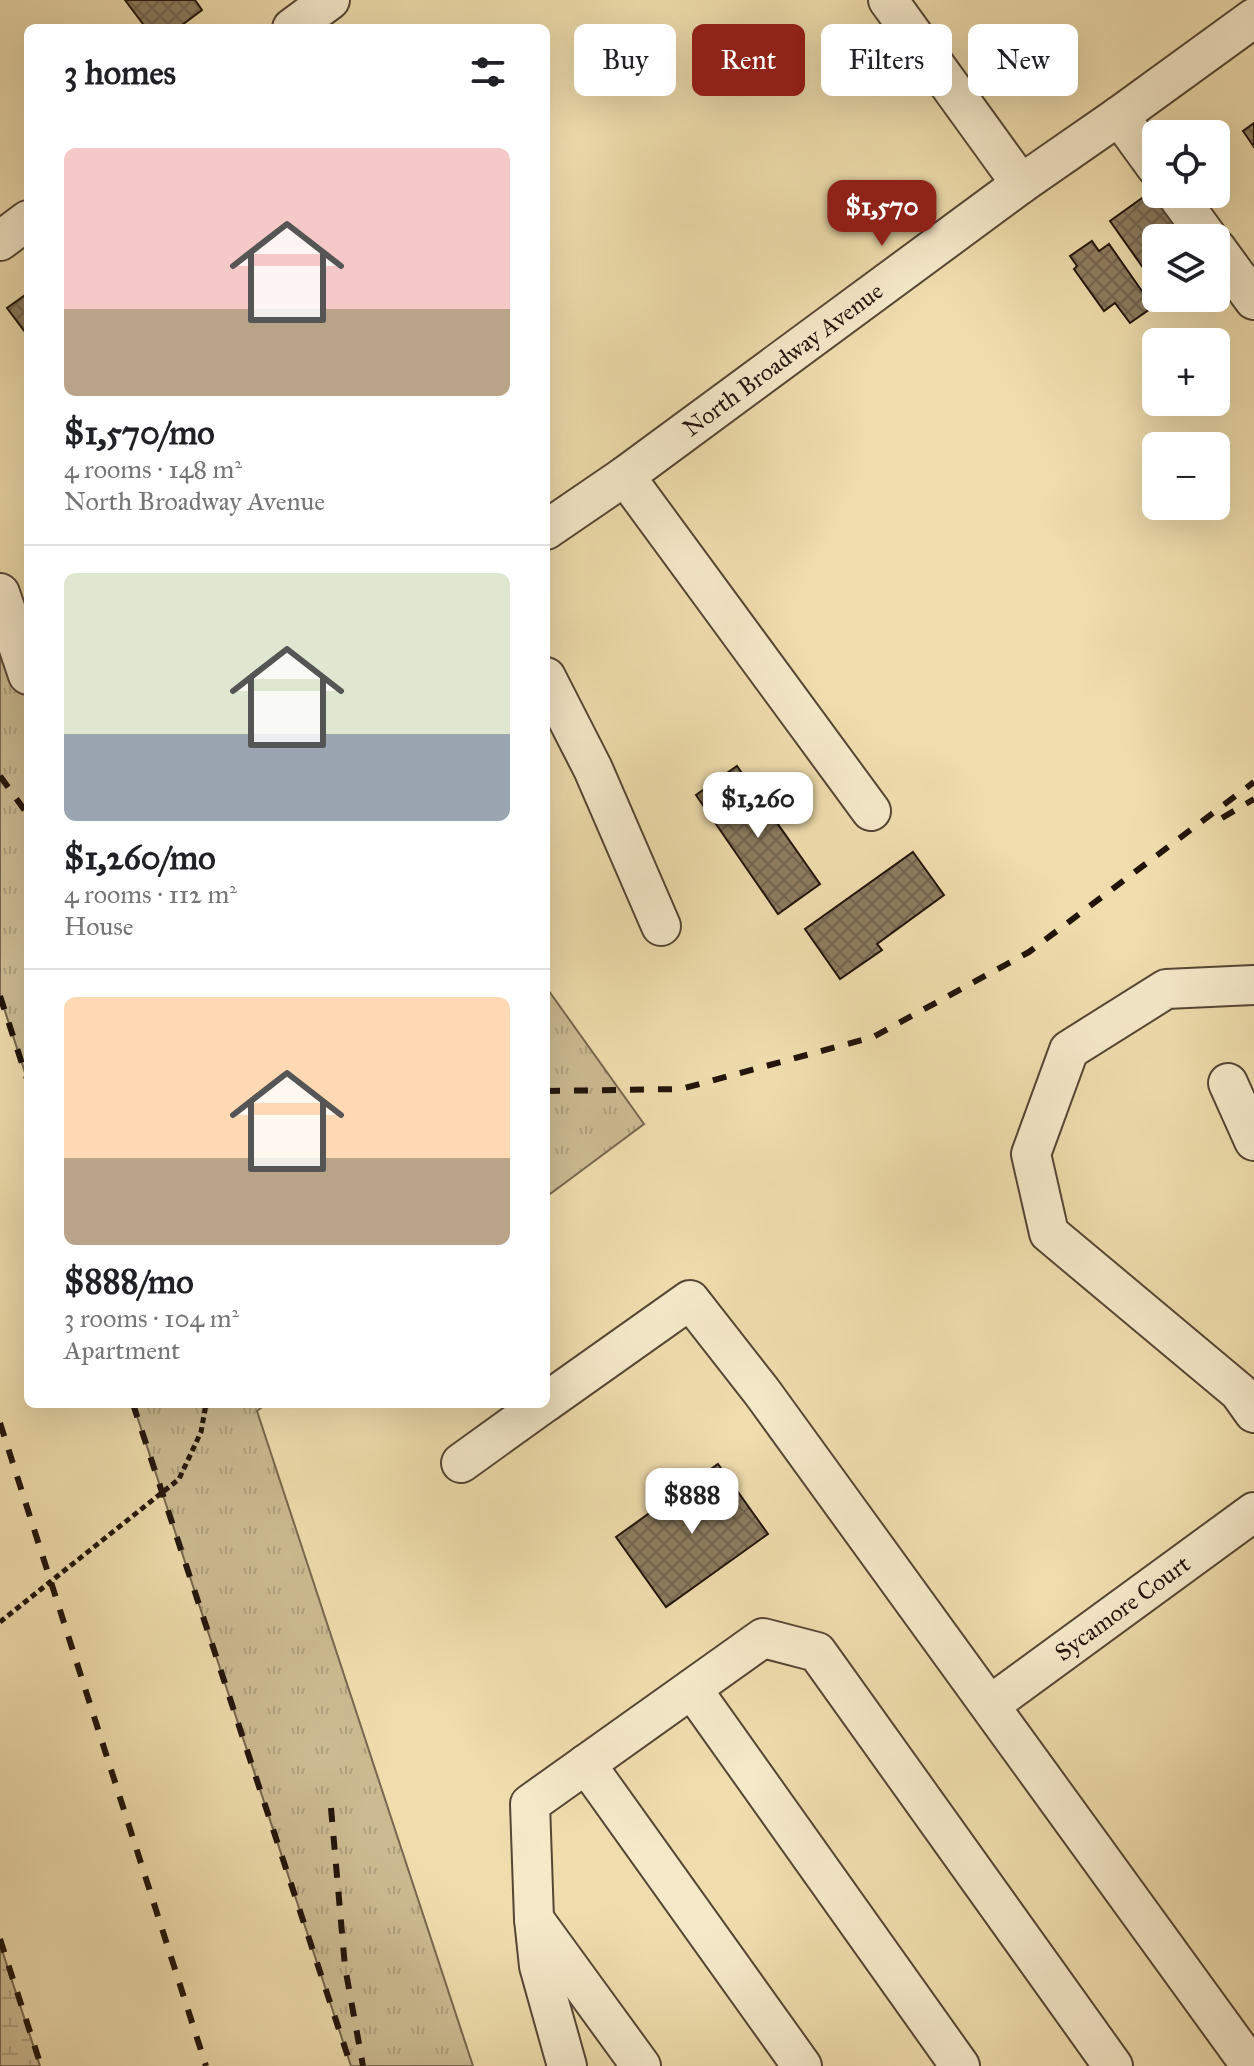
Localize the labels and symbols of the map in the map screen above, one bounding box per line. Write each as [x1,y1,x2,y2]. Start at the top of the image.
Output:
pin: $1,570 [817,180,947,248]
street label: North Broadway Avenue [677,276,889,443]
pin: $1,260 [693,772,823,840]
pin: $888 [645,1468,739,1536]
street label: Sycamore Court [1049,1549,1196,1668]

